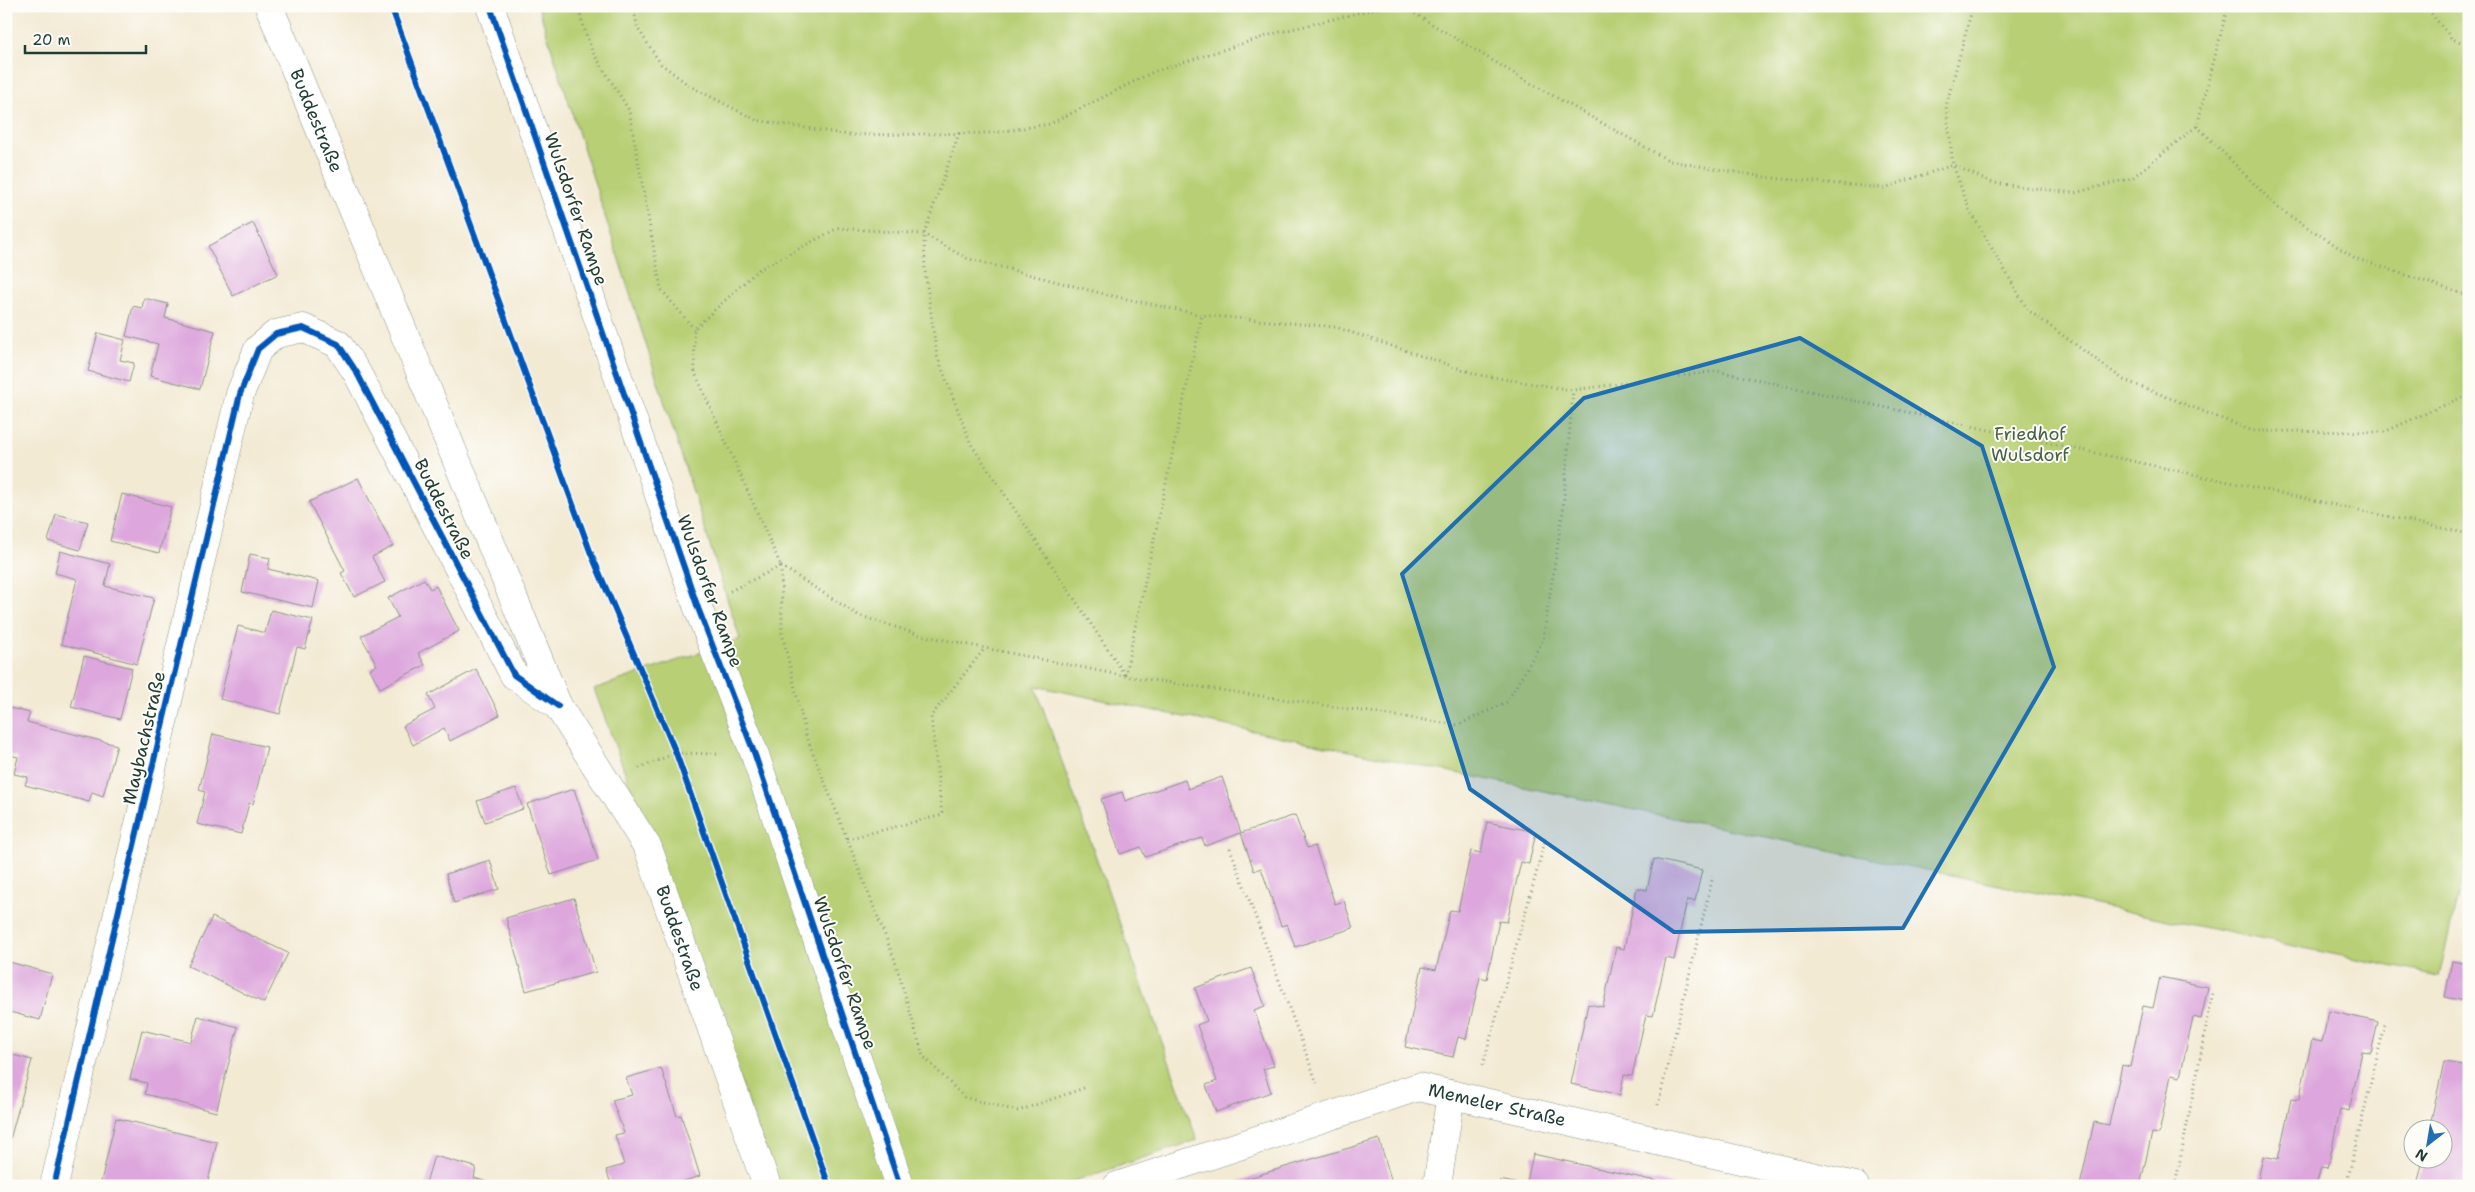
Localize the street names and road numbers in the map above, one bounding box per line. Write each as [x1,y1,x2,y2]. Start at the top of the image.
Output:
street label: Buddestraße [284,65,348,176]
street label: Wulsdorfer Rampe [539,129,613,289]
street label: Buddestraße [408,455,480,563]
street label: Wulsdorfer Rampe [671,511,749,671]
street label: Maybachstraße [117,669,171,807]
street label: Buddestraße [650,882,709,994]
street label: Wulsdorfer Rampe [808,893,882,1053]
street label: Memeler Straße [1426,1078,1568,1132]

